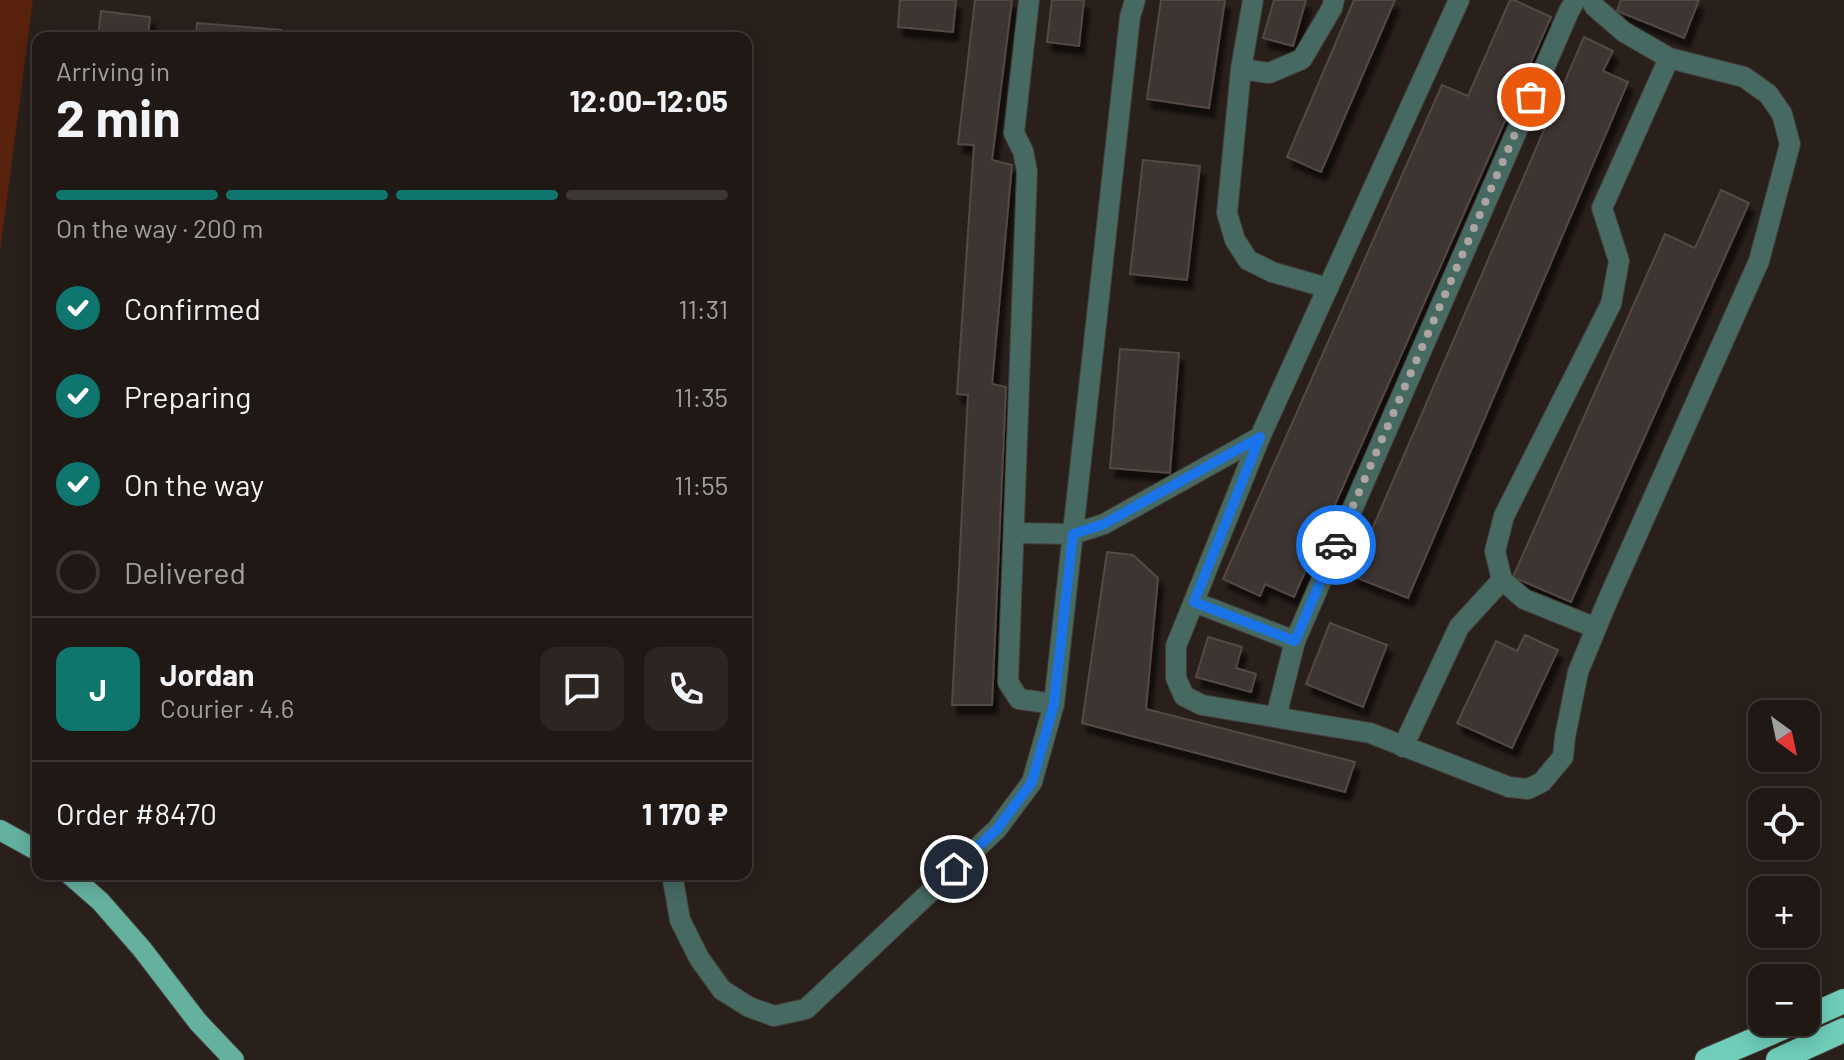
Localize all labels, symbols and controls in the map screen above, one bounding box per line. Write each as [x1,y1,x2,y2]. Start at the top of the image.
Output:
text: Arriving in [56,55,170,86]
pin [1497,63,1565,131]
icon: bag [1509,75,1553,119]
text: 12:00–12:05 [570,82,728,118]
text: 2 min [56,85,181,147]
text: On the way · 200 m [56,212,263,243]
icon: check [56,286,100,330]
text: Confirmed [124,290,261,326]
text: 11:31 [679,293,728,324]
icon: check [56,374,100,418]
text: Preparing [124,378,251,414]
text: 11:35 [674,381,728,412]
icon: check [56,462,100,506]
text: On the way [124,466,264,502]
text: 11:55 [674,469,728,500]
courier [1296,505,1376,585]
icon: car [1314,523,1358,567]
text: Delivered [124,554,246,590]
button: chat [540,647,624,731]
button: phone [644,647,728,731]
text: Jordan [160,656,255,692]
text: J [89,671,107,707]
text: Courier · 4.6 [160,692,294,723]
north arrow [1748,700,1820,772]
map controls [1748,700,1820,1036]
button: locate [1748,788,1820,860]
text: Order #8470 [56,795,217,831]
text: 1 170 ₽ [642,795,728,831]
pin [920,835,988,903]
icon: home [932,847,976,891]
button: + [1748,876,1820,948]
button: − [1748,964,1820,1036]

